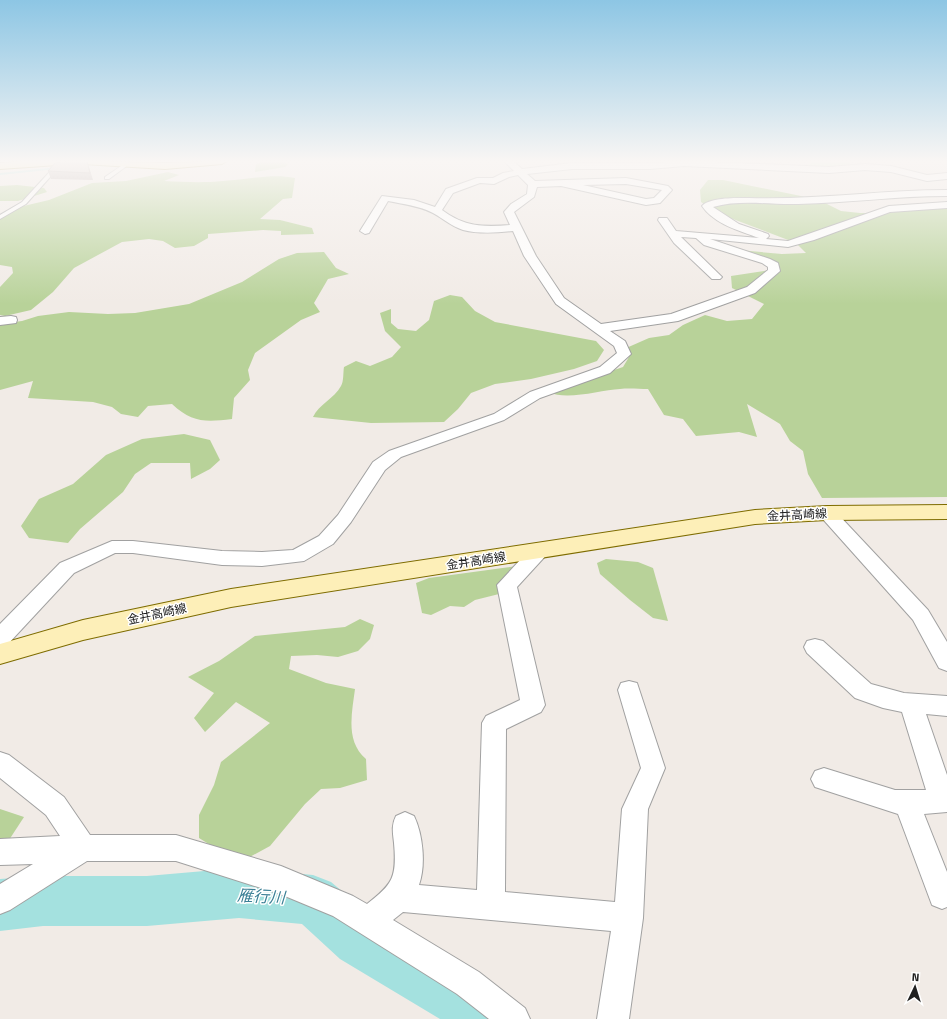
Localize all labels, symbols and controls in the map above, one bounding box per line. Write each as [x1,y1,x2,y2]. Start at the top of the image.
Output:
street label: 金井高崎線 [767,503,827,526]
street label: 金井高崎線 [445,546,507,575]
street label: 金井高崎線 [126,598,188,629]
water label: 雁行川 [236,883,288,909]
north arrow [895,967,935,1007]
text: N [911,969,920,985]

